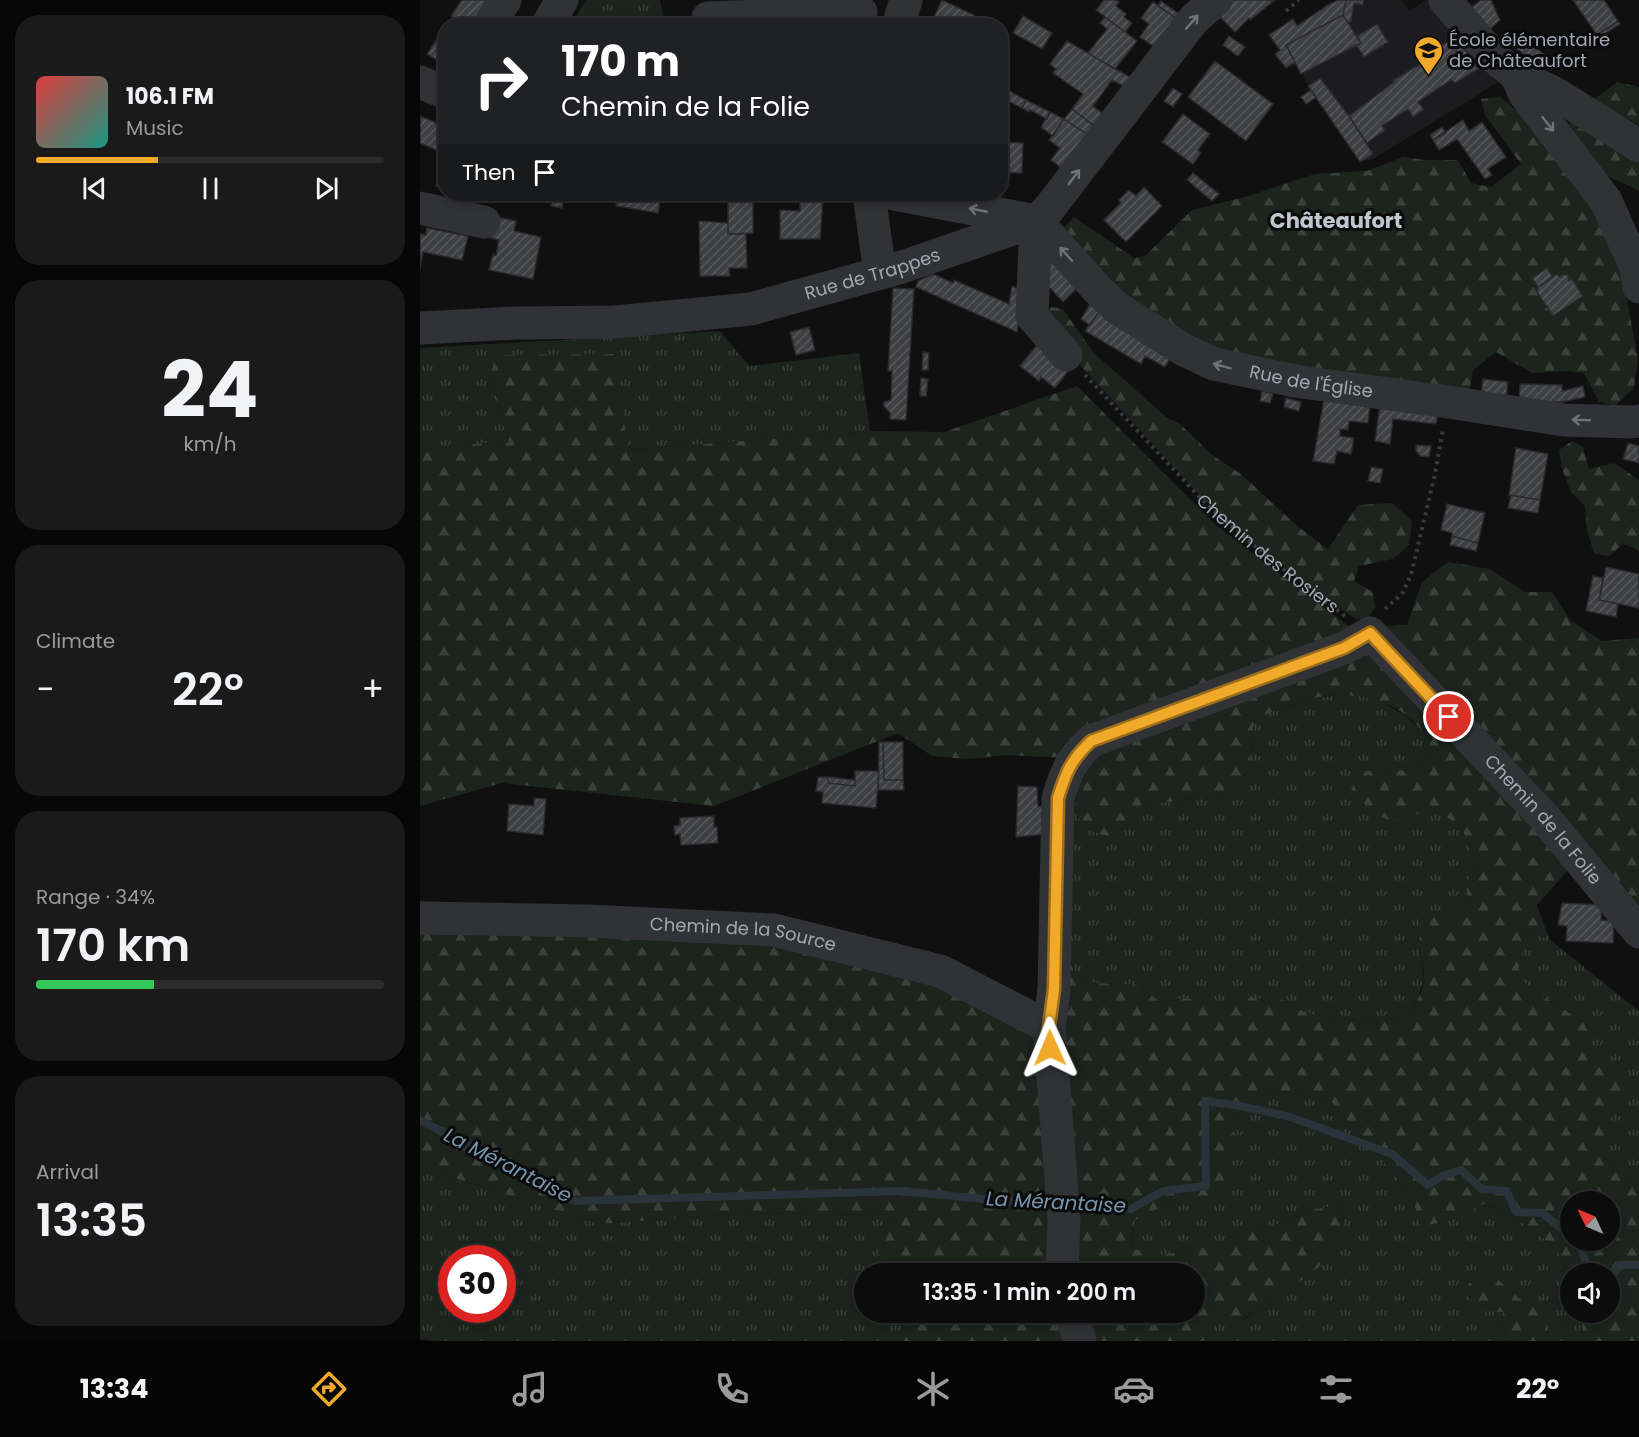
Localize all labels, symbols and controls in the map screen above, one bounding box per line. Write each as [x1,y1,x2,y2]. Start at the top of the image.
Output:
one-way arrow [1185,15,1199,31]
place label: École élémentaire de Châteaufort [1449,27,1610,73]
text: 170 m [561,32,680,91]
school or university icon: École élémentaire de Châteaufort [1412,34,1444,76]
icon: right [462,42,540,120]
text: 106.1 FM [126,81,214,112]
text: Chemin de la Folie [561,88,810,125]
text: Music [126,114,184,142]
one-way arrow [1541,116,1554,132]
icon: arrive [528,156,561,189]
text: Then [462,157,516,188]
one-way arrow [1067,169,1080,185]
icon: previous [78,172,111,205]
icon: pause [194,172,227,205]
icon: next [310,172,343,205]
one-way arrow [969,204,989,215]
district label: Châteaufort [1270,206,1402,235]
street label: Rue de Trappes [802,242,943,306]
one-way arrow [1059,247,1073,262]
text: 24 [161,335,259,444]
street label: Rue de l'Église [1247,359,1375,404]
one-way arrow [1213,360,1232,371]
one-way arrow [1571,415,1591,426]
text: km/h [183,430,237,458]
street label: Chemin des Rosiers [1191,488,1344,619]
text: Climate [36,627,115,655]
text: 22° [172,658,244,721]
text: − [36,666,54,713]
text: + [361,666,384,713]
pin [1423,691,1474,742]
icon: arrive [1432,700,1465,733]
street label: Chemin de la Folie [1479,749,1608,890]
text: Range · 34% [36,883,155,911]
street label: Chemin de la Source [649,911,839,957]
text: 170 km [36,914,190,977]
position arrow [1018,1016,1082,1080]
water label: La Mérantaise [439,1121,577,1209]
text: Arrival [36,1158,99,1186]
water label: La Mérantaise [985,1184,1127,1220]
text: 13:35 [36,1189,147,1252]
north arrow [1560,1191,1620,1251]
map controls [1560,1191,1620,1323]
speed limit sign: 30 [438,1245,516,1323]
button: sound [1560,1263,1620,1323]
text: 13:35 · 1 min · 200 m [923,1277,1136,1308]
icon: directions [308,1368,350,1410]
icon: music [509,1368,551,1410]
icon: phone [711,1368,753,1410]
icon: climate [912,1368,954,1410]
icon: car [1113,1368,1155,1410]
icon: filters [1315,1368,1357,1410]
text: 13:34 [80,1370,148,1407]
text: 22° [1516,1370,1559,1407]

